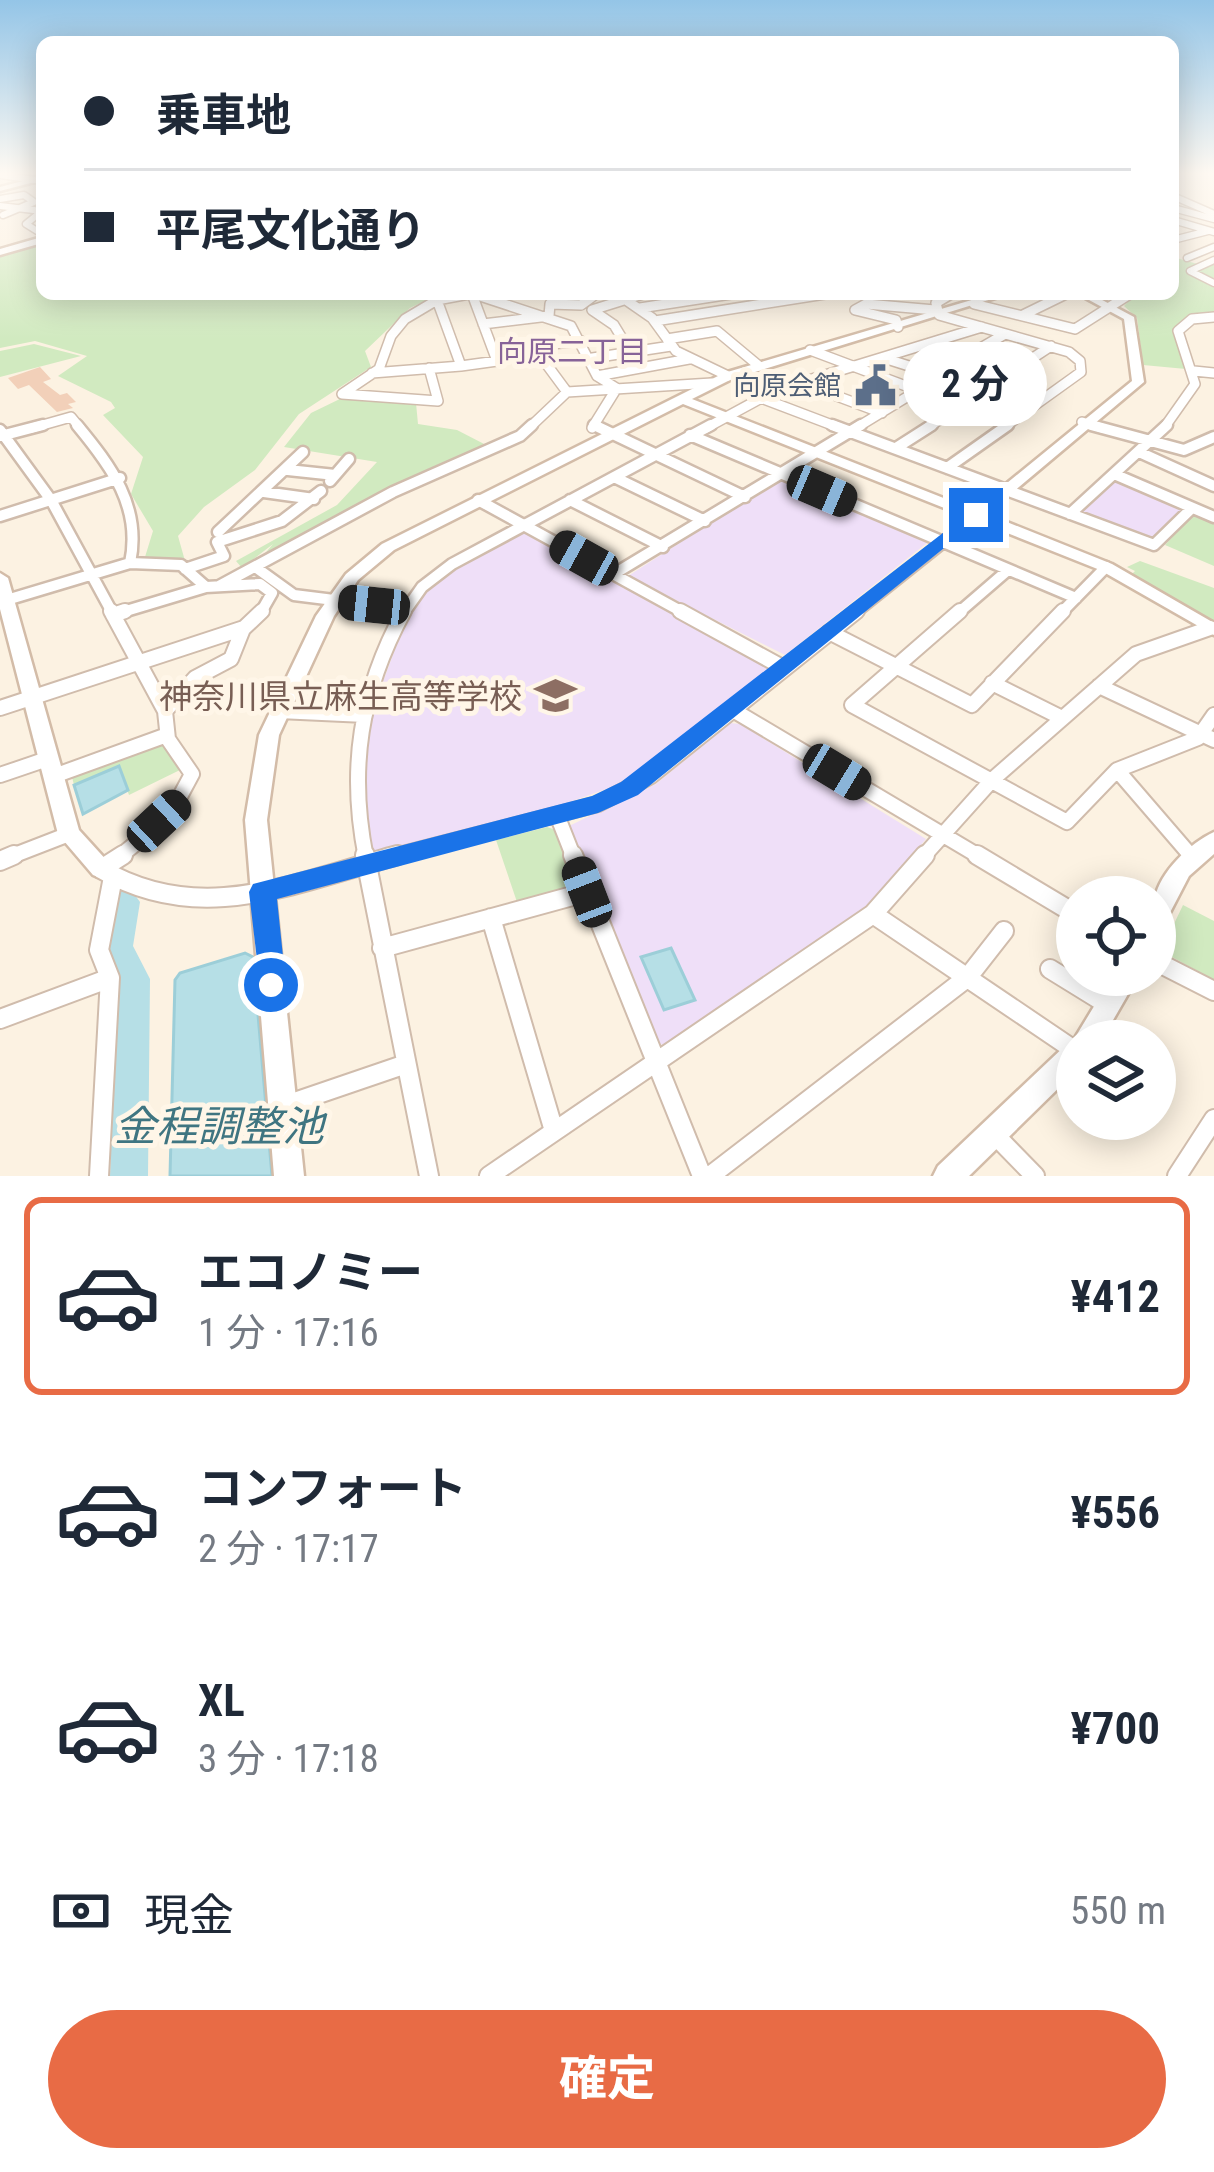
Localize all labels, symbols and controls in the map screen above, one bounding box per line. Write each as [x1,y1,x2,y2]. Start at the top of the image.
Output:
text: 乗車地 [156,89,291,142]
text: 平尾文化通り [156,204,426,257]
district label: 向原二丁目 [497,334,647,369]
callout: 2 分 [904,341,1048,425]
text: 2 分 [941,361,1009,407]
public building icon: 向原会館 [852,363,898,409]
place label: 向原会館 [733,370,841,402]
car [782,460,862,522]
route end [949,488,1003,542]
car [544,525,624,591]
car [336,583,412,627]
school or university icon: 神奈川県立麻生高等学校 [533,673,579,719]
place label: 神奈川県立麻生高等学校 [159,677,522,716]
car [797,738,877,806]
car [120,783,198,859]
car [557,852,617,932]
map controls [1056,876,1176,1140]
button: locate [1056,876,1176,996]
route start [244,958,298,1012]
button: layers [1056,1020,1176,1140]
water label: 金程調整池 [114,1102,328,1151]
icon: car [54,1242,162,1350]
text: エコノミー [198,1246,423,1299]
text: ¥412 [1070,1270,1160,1323]
text: 1 分 · 17:16 [198,1310,379,1356]
icon: car [54,1458,162,1566]
text: コンフォート [198,1462,467,1515]
text: ¥556 [1070,1486,1160,1539]
text: 2 分 · 17:17 [198,1526,379,1572]
icon: car [54,1674,162,1782]
text: XL [198,1674,245,1727]
text: ¥700 [1070,1702,1160,1755]
text: 3 分 · 17:18 [198,1736,379,1782]
icon: cash [48,1878,114,1944]
text: 550 m [1070,1888,1166,1934]
text: 現金 [144,1889,234,1942]
button: 確定 [48,2010,1166,2148]

